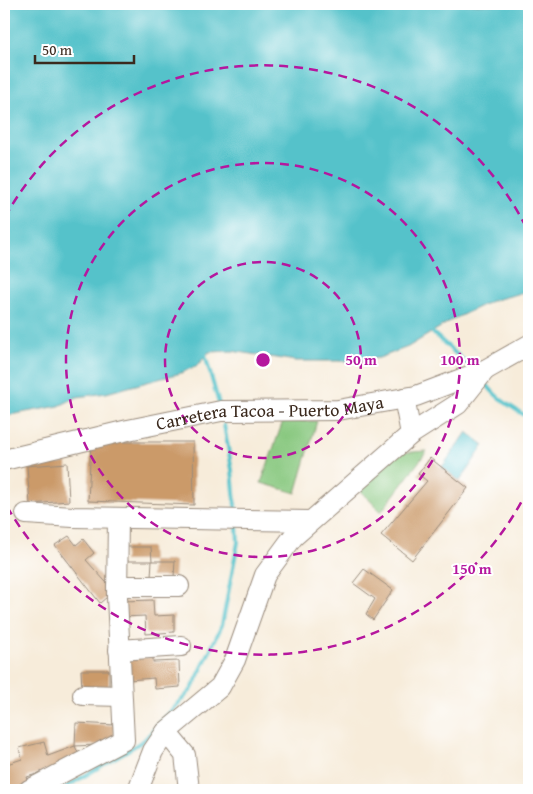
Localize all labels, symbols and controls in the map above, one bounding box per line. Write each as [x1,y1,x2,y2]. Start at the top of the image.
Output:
scale bar [35,32,134,64]
text: 50 m [42,39,73,60]
text: 50 m [345,349,377,370]
text: 100 m [440,349,480,370]
centre of rings [254,351,272,369]
street label: Carretera Tacoa - Puerto Maya [154,388,386,437]
text: 150 m [452,558,492,579]

